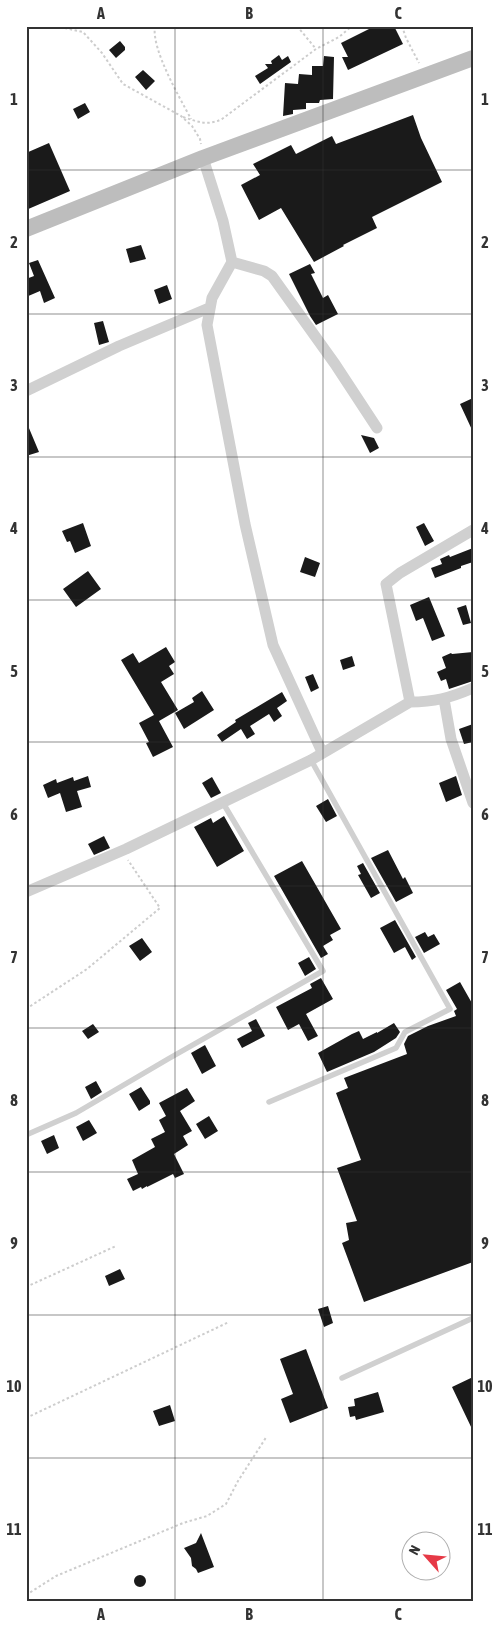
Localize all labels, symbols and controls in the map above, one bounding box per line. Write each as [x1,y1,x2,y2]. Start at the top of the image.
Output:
text: A [96,4,105,22]
text: B [245,4,253,22]
text: C [394,4,402,22]
text: 1 [10,90,18,108]
text: 1 [481,90,489,108]
text: 2 [10,233,18,251]
text: 2 [481,233,489,251]
text: 3 [10,376,18,394]
text: 3 [481,376,489,394]
text: 4 [9,519,18,537]
text: 4 [480,519,489,537]
text: 5 [10,662,18,680]
text: 5 [481,662,489,680]
text: 6 [10,805,18,823]
text: 6 [481,805,489,823]
text: 7 [10,948,18,966]
text: 7 [481,948,489,966]
text: 8 [10,1091,18,1109]
text: 8 [481,1091,489,1109]
text: 9 [10,1234,18,1252]
text: 9 [481,1234,489,1252]
text: 10 [6,1377,22,1395]
text: 10 [477,1377,493,1395]
text: 11 [6,1520,22,1538]
text: 11 [477,1520,493,1538]
north arrow [402,1530,452,1580]
text: N [405,1543,423,1557]
text: A [96,1605,105,1623]
text: B [245,1605,253,1623]
text: C [394,1605,402,1623]

